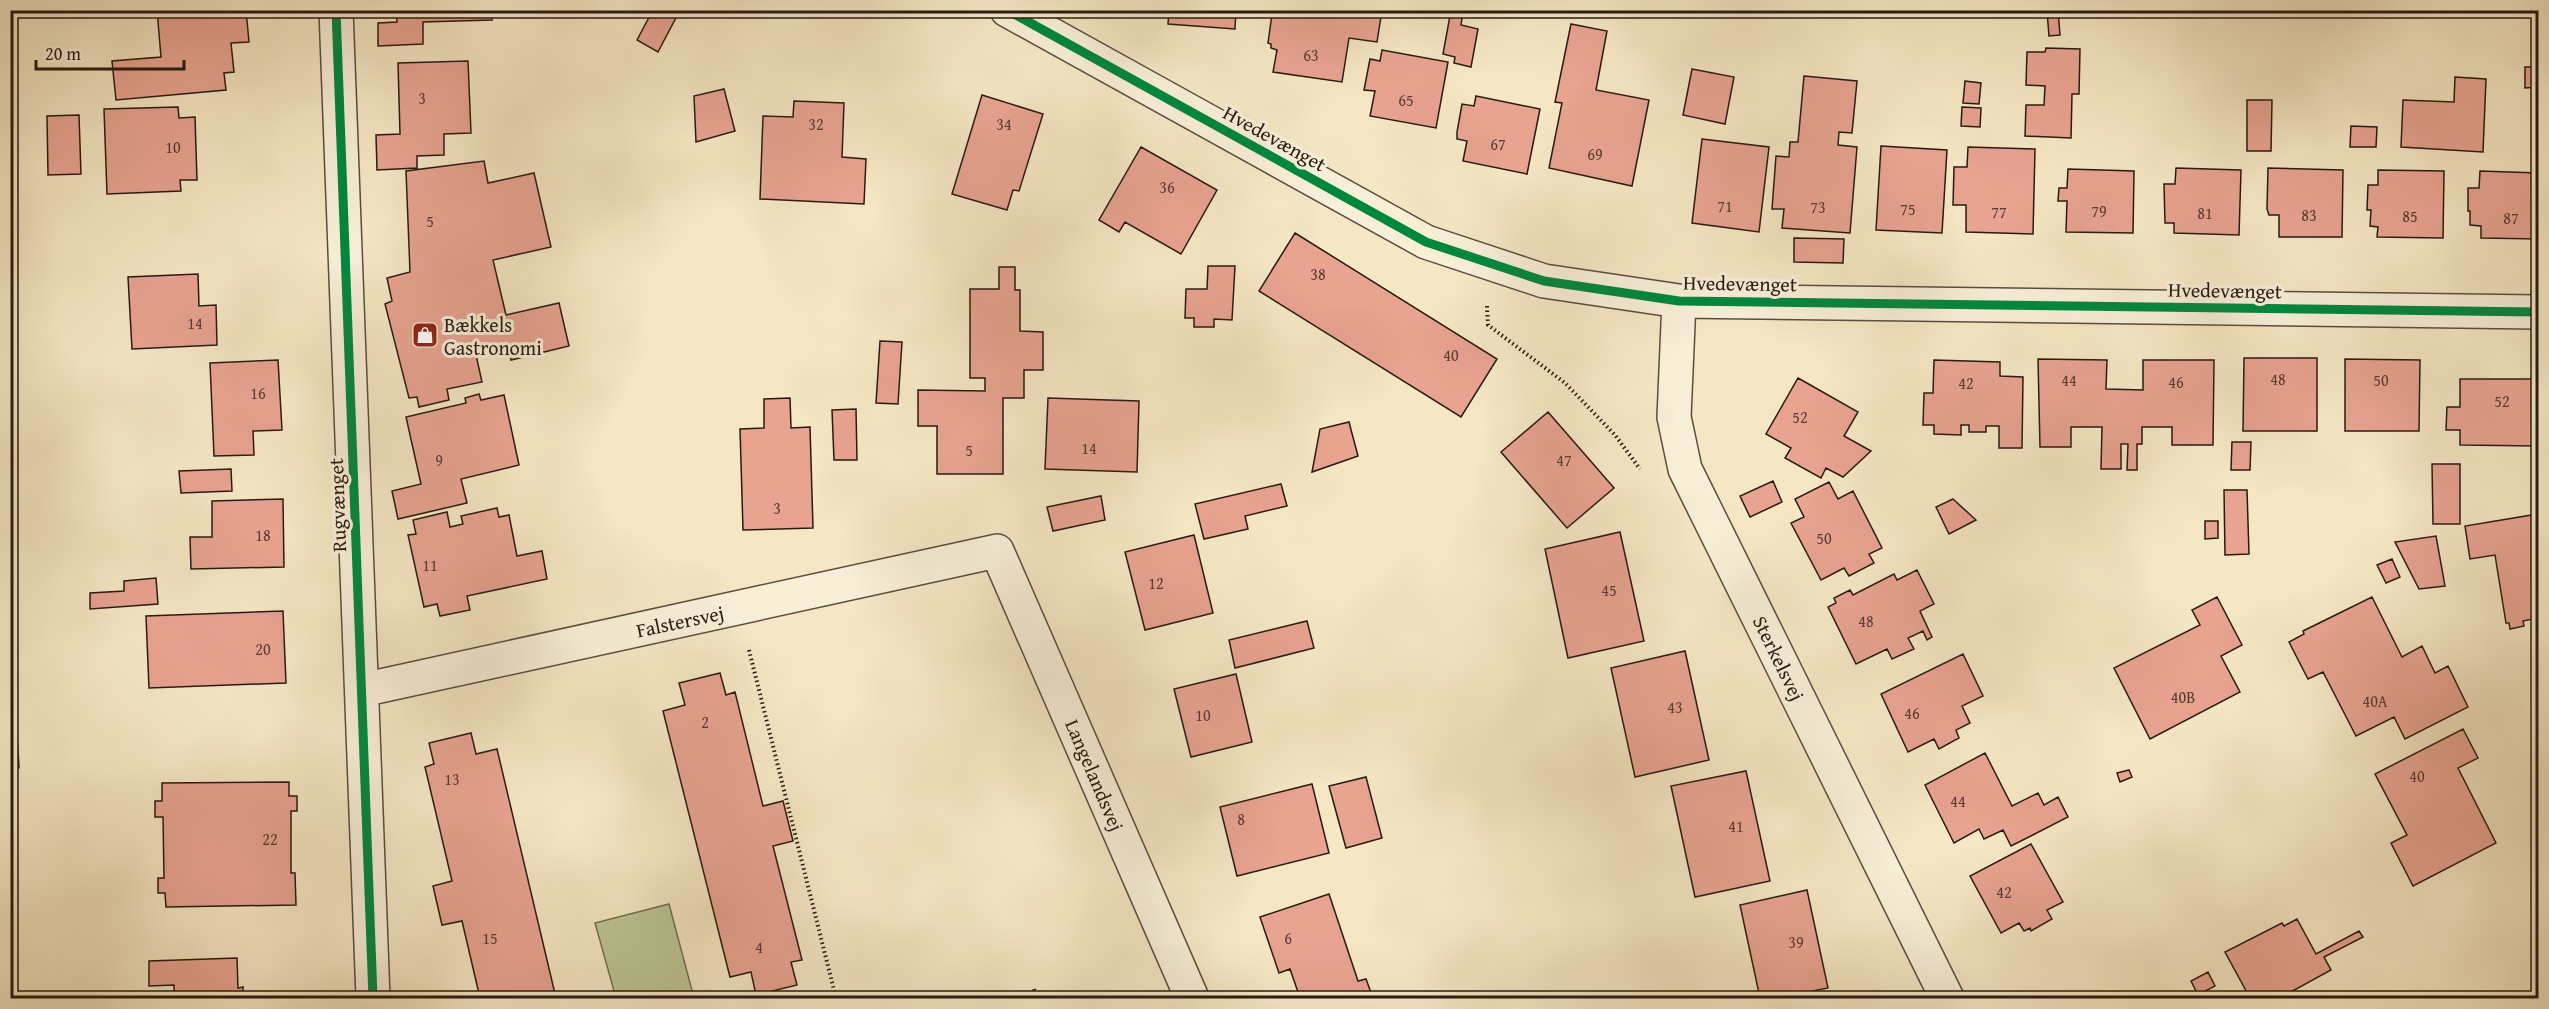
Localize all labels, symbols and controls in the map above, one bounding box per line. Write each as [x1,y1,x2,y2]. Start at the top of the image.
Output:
scale bar [36,33,184,71]
text: 20 m [45,40,81,67]
house number: 63 [1303,43,1319,67]
house number: 3 [418,86,426,110]
house number: 65 [1398,88,1414,112]
street label: Hvedevænget [1218,98,1332,178]
house number: 32 [808,112,824,136]
house number: 34 [996,112,1012,136]
house number: 67 [1490,132,1506,156]
house number: 10 [165,135,181,159]
house number: 69 [1587,142,1603,166]
house number: 36 [1159,175,1175,199]
house number: 71 [1717,194,1733,218]
house number: 73 [1810,195,1826,219]
house number: 75 [1900,197,1916,221]
house number: 79 [2091,199,2107,223]
house number: 77 [1991,200,2007,224]
house number: 81 [2197,201,2213,225]
house number: 83 [2301,203,2317,227]
house number: 85 [2402,204,2418,228]
house number: 87 [2503,206,2519,230]
house number: 5 [426,209,434,233]
house number: 38 [1310,262,1326,286]
street label: Hvedevænget [1683,268,1797,298]
street label: Hvedevænget [2168,275,2282,305]
place label: Bækkels Gastronomi [444,310,542,362]
house number: 14 [187,311,203,335]
shop icon: Bækkels Gastronomi [410,320,440,350]
house number: 40 [1443,343,1459,367]
house number: 48 [2270,367,2286,391]
house number: 44 [2061,368,2077,392]
house number: 50 [2373,368,2389,392]
house number: 46 [2168,370,2184,394]
house number: 42 [1958,371,1974,395]
house number: 16 [250,381,266,405]
house number: 52 [2494,389,2510,413]
house number: 52 [1792,405,1808,429]
house number: 14 [1081,436,1097,460]
house number: 5 [965,438,973,462]
house number: 9 [435,448,443,472]
house number: 47 [1556,448,1572,472]
street label: Rugvænget [321,458,353,552]
house number: 3 [773,496,781,520]
house number: 18 [255,523,271,547]
house number: 50 [1816,526,1832,550]
house number: 11 [422,553,438,577]
house number: 12 [1148,571,1164,595]
house number: 45 [1601,578,1617,602]
street label: Falstersvej [634,598,726,644]
house number: 48 [1858,609,1874,633]
street label: Sterkelsvej [1746,611,1812,705]
house number: 20 [255,637,271,661]
house number: 40B [2171,685,2195,709]
house number: 40A [2362,689,2388,713]
house number: 43 [1667,695,1683,719]
house number: 46 [1904,701,1920,725]
house number: 10 [1195,703,1211,727]
house number: 2 [701,710,709,734]
street label: Langelandsvej [1058,715,1132,835]
house number: 40 [2409,764,2425,788]
house number: 13 [444,767,460,791]
house number: 44 [1950,789,1966,813]
house number: 8 [1237,807,1245,831]
house number: 41 [1728,814,1744,838]
house number: 22 [262,827,278,851]
house number: 42 [1996,880,2012,904]
house number: 15 [482,926,498,950]
house number: 6 [1284,926,1292,950]
house number: 39 [1788,930,1804,954]
house number: 4 [755,935,763,959]

